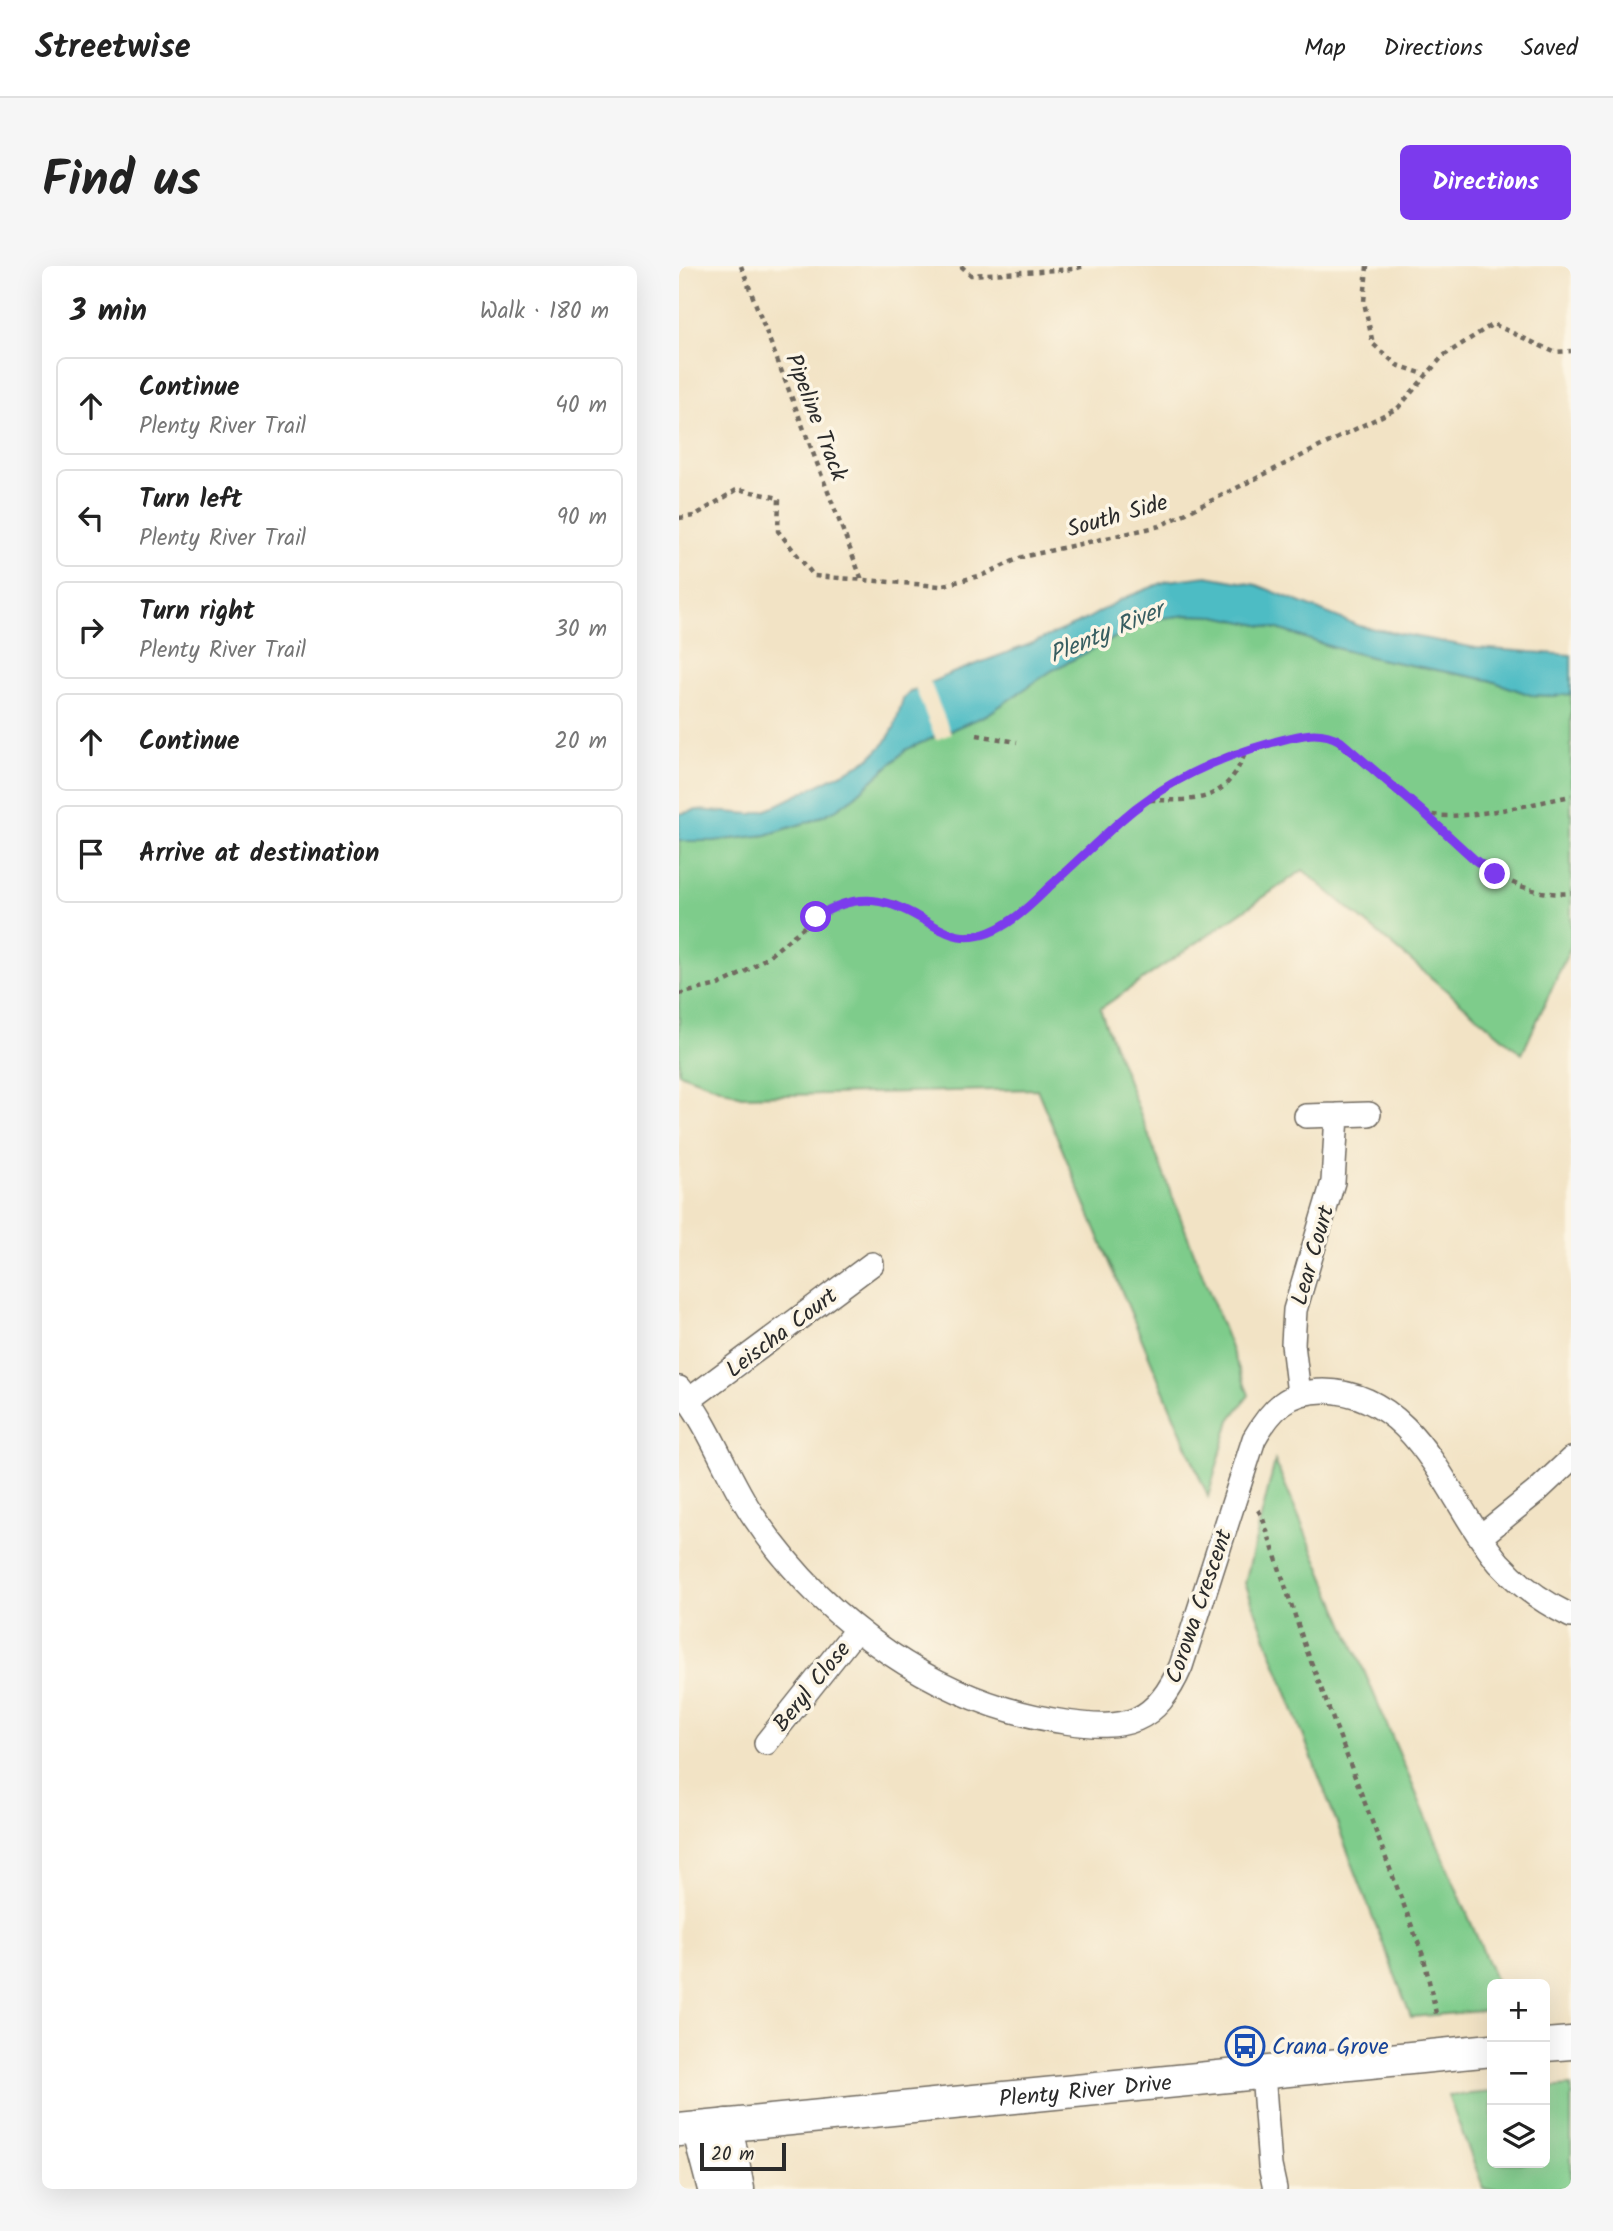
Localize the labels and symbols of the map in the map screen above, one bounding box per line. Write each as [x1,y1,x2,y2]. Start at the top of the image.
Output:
street label: Pipeline Track [774,349,856,487]
street label: South Side [1063,485,1172,549]
water label: Plenty River [1043,590,1175,675]
route end [1479,858,1510,889]
route start [800,901,831,932]
street label: Lear Court [1283,1200,1346,1310]
street label: Leischa Court [718,1279,847,1388]
street label: Corowa Crescent [1157,1524,1243,1689]
street label: Beryl Close [765,1634,861,1741]
bus stop icon: Crana Grove [1224,2025,1266,2067]
place label: Crana Grove [1272,2030,1389,2066]
street label: Plenty River Drive [997,2066,1173,2118]
scale bar [700,2140,786,2172]

